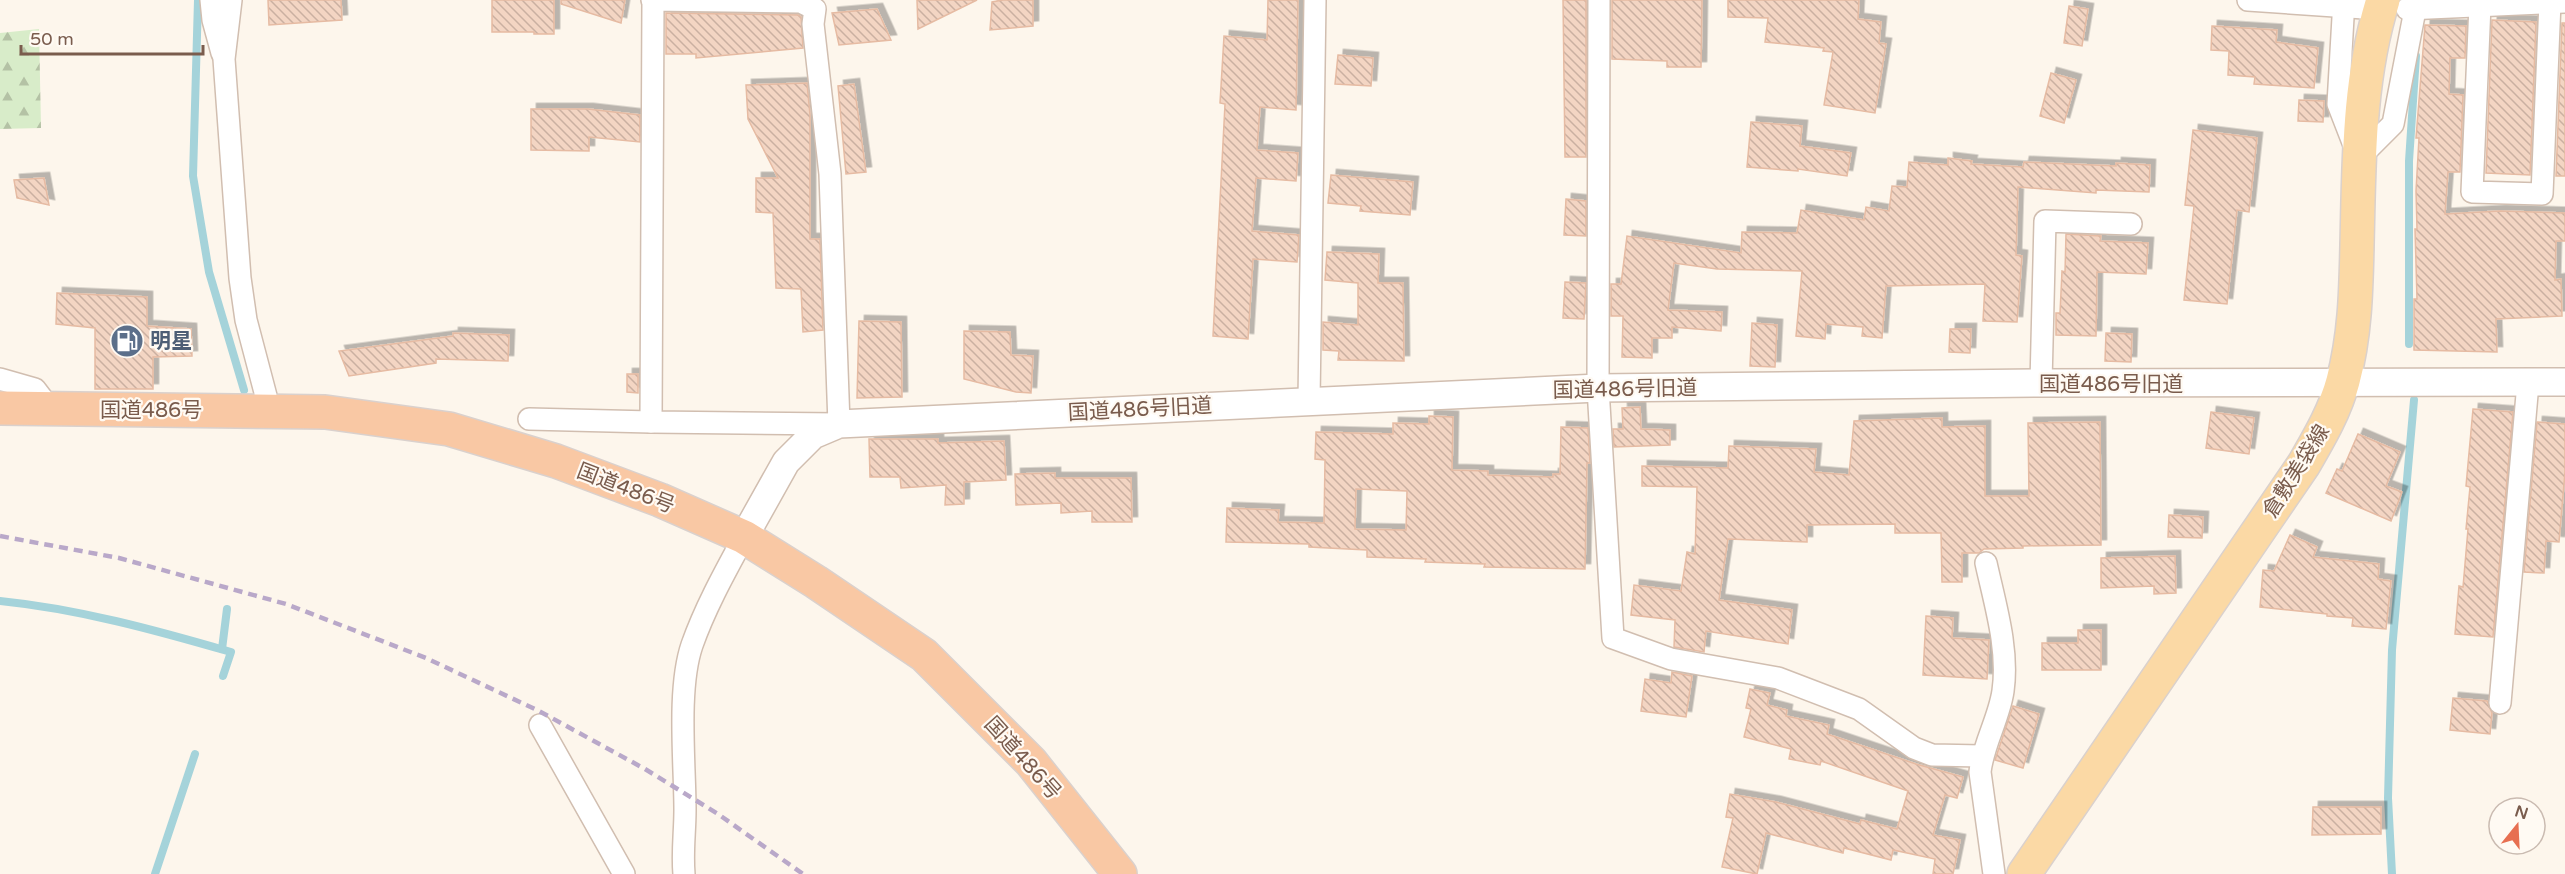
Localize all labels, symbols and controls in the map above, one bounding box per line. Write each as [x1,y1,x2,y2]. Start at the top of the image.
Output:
scale bar [21,18,202,56]
text: 50 m [30,28,74,50]
fuel station icon: 明星 [109,323,145,359]
place label: 明星 [150,329,192,354]
street label: 国道486号旧道 [2039,372,2183,397]
street label: 国道486号旧道 [1553,376,1698,403]
street label: 国道486号旧道 [1067,393,1213,426]
street label: 国道486号 [100,398,202,423]
street label: 倉敷美袋線 [2258,420,2335,522]
street label: 国道486号 [573,458,678,519]
street label: 国道486号 [979,712,1066,805]
north arrow [2487,796,2547,856]
text: N [2512,801,2531,824]

